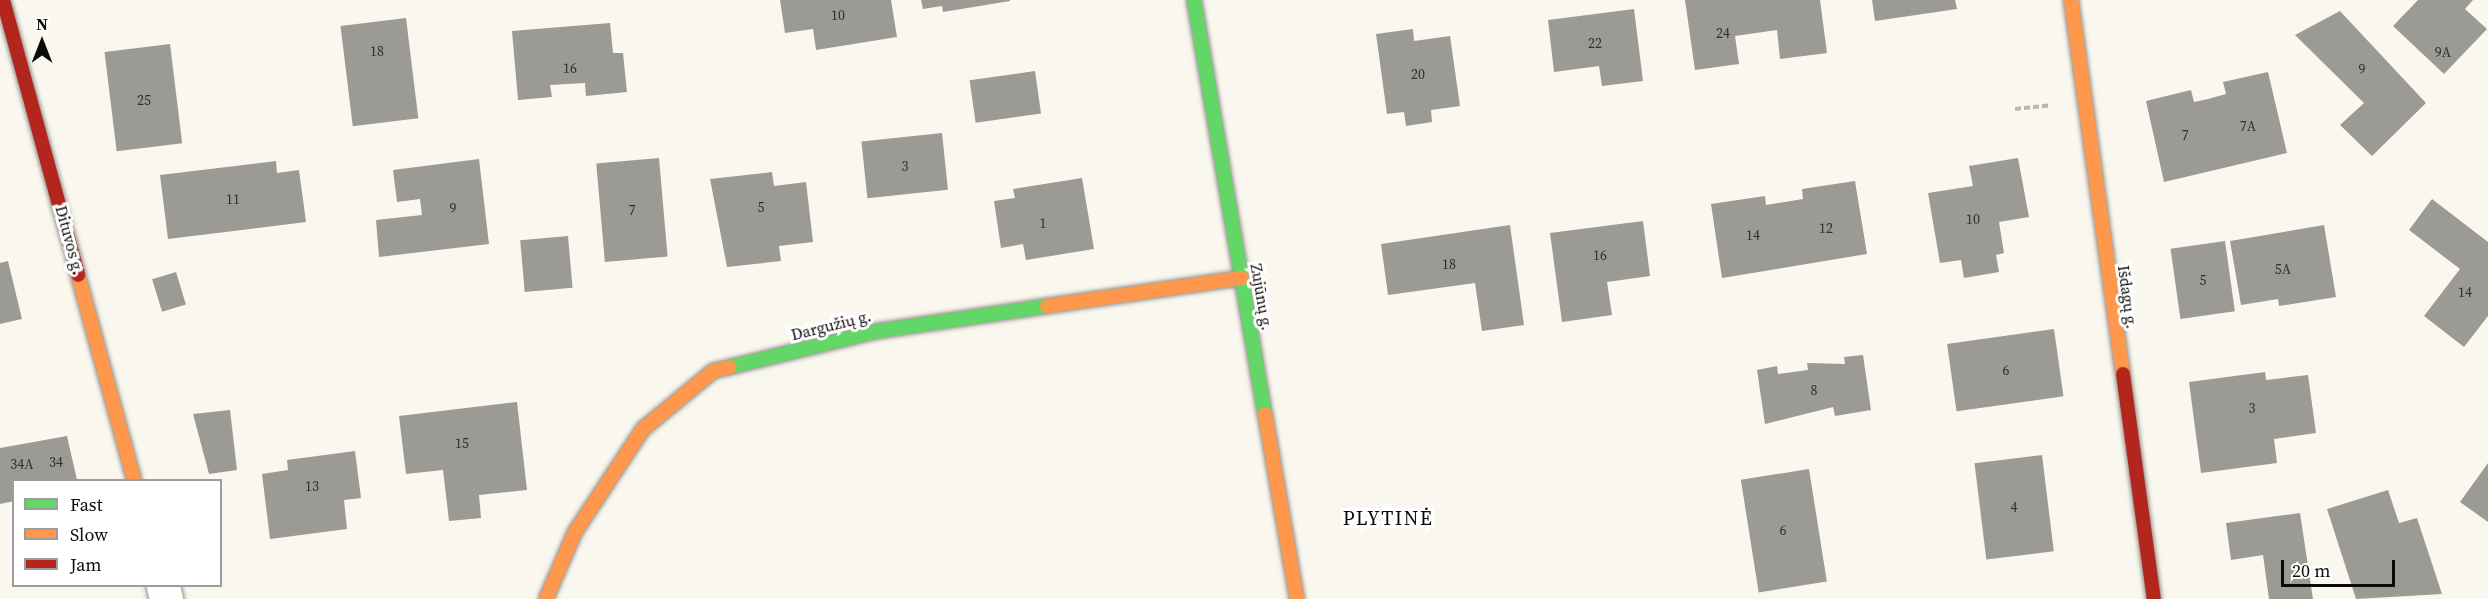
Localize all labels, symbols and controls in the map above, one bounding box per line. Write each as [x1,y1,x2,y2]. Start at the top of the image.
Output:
house number: 10 [831,7,845,23]
north arrow [12,12,72,72]
text: N [36,13,48,35]
house number: 24 [1716,25,1730,41]
house number: 22 [1588,35,1602,51]
house number: 18 [370,43,384,59]
house number: 9A [2435,44,2451,60]
house number: 16 [563,60,577,76]
house number: 9 [2359,61,2365,77]
house number: 20 [1411,66,1425,82]
house number: 25 [137,92,151,108]
house number: 7A [2240,118,2256,134]
house number: 7 [2182,127,2188,143]
house number: 3 [902,158,908,174]
house number: 11 [226,191,240,207]
house number: 5 [758,199,764,215]
house number: 9 [450,200,456,216]
house number: 7 [629,202,635,218]
street label: Dituvos g. [52,203,88,277]
house number: 10 [1966,211,1980,227]
house number: 1 [1040,215,1046,231]
house number: 12 [1819,220,1833,236]
house number: 14 [1746,227,1760,243]
house number: 16 [1593,247,1607,263]
house number: 18 [1442,256,1456,272]
house number: 5A [2275,261,2291,277]
street label: Zujūnų g. [1247,262,1277,332]
street label: Išdagų g. [2114,264,2142,330]
house number: 5 [2200,272,2206,288]
house number: 14 [2458,284,2472,300]
street label: Dargužių g. [789,306,873,344]
house number: 6 [2003,362,2009,378]
house number: 8 [1811,382,1817,398]
house number: 3 [2249,400,2255,416]
house number: 15 [455,435,469,451]
house number: 34 [49,454,63,470]
house number: 34A [10,456,34,472]
house number: 13 [305,478,319,494]
legend [12,479,222,587]
text: Fast [70,492,103,517]
house number: 4 [2011,499,2017,515]
district label: PLYTINĖ [1343,506,1433,530]
text: Slow [70,522,108,547]
house number: 6 [1780,522,1786,538]
scale bar [2284,548,2398,586]
text: Jam [70,552,102,577]
text: 20 m [2292,558,2330,583]

